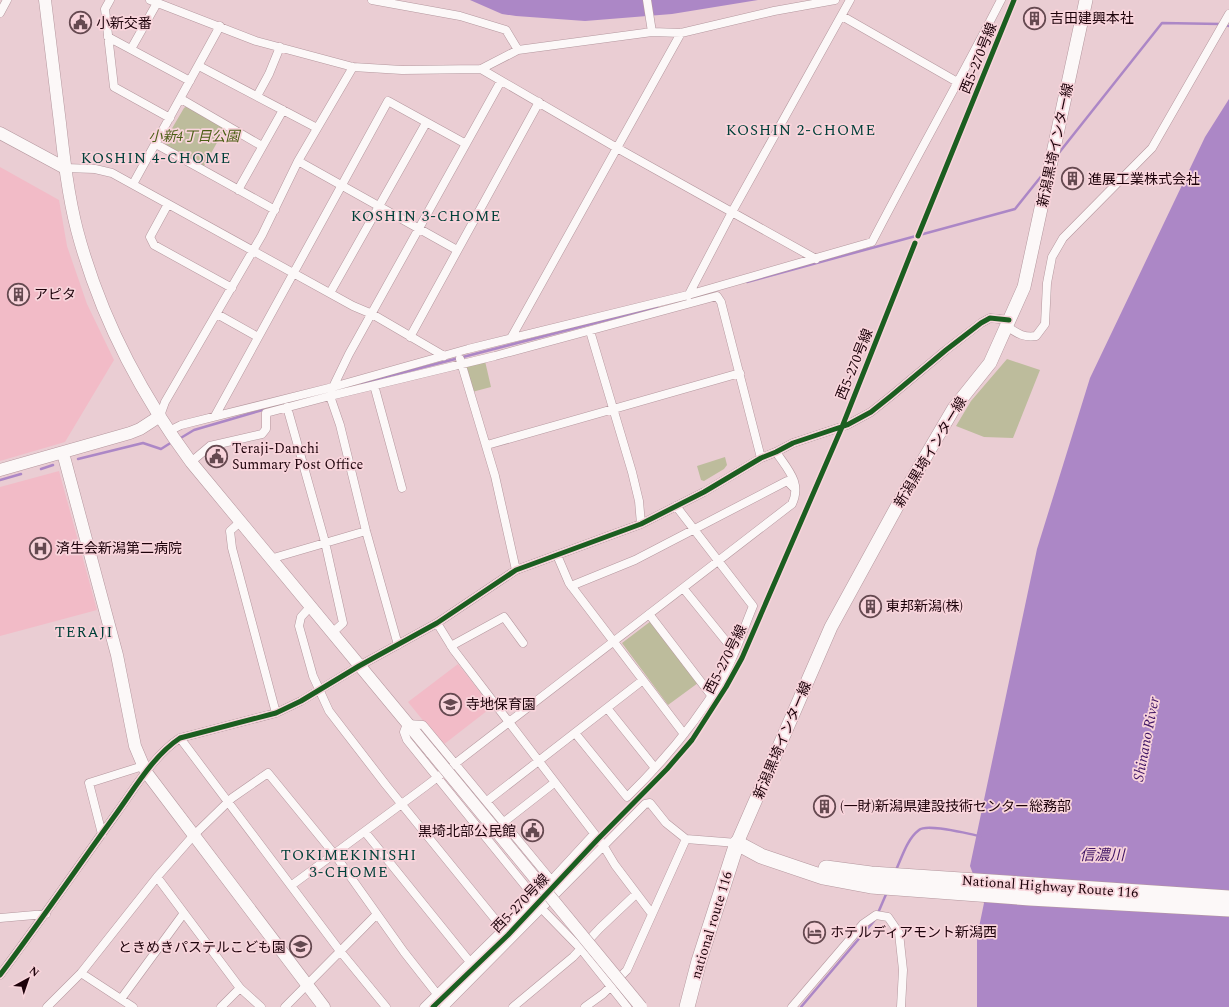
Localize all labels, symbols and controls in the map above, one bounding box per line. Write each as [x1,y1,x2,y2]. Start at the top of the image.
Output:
building icon: 吉田建興本社 [1022,5,1048,31]
place label: 吉田建興本社 [1050,8,1134,29]
public building icon: 小新交番 [67,10,93,36]
place label: 小新交番 [96,13,152,34]
street label: 西5-270号線 [955,19,1002,97]
street label: 新潟黒埼インター線 [1032,81,1079,209]
district label: KOSHIN 2-CHOME [726,119,876,142]
park label: 小新4丁目公園 [149,126,241,147]
district label: KOSHIN 4-CHOME [81,147,231,170]
building icon: 進展工業株式会社 [1059,166,1085,192]
place label: 進展工業株式会社 [1088,169,1200,190]
district label: KOSHIN 3-CHOME [351,205,501,228]
building icon: アピタ [5,281,31,307]
place label: アピタ [34,284,76,305]
street label: 西5-270号線 [831,325,878,403]
street label: 新潟黒埼インター線 [889,393,972,512]
place label: Teraji-Danchi Summary Post Office [232,438,364,475]
public building icon: Teraji-Danchi Summary Post Office [203,443,229,469]
hospital icon: 済生会新潟第二病院 [27,535,53,561]
place label: 済生会新潟第二病院 [56,538,182,559]
building icon: 東邦新潟(株) [857,593,883,619]
place label: 東邦新潟(株) [886,596,963,617]
district label: TERAJI [55,621,113,644]
street label: 西5-270号線 [699,621,752,698]
street label: 新潟黒埼インター線 [748,678,817,802]
school or university icon: 寺地保育園 [437,691,463,717]
place label: 寺地保育園 [466,694,536,715]
water label: Shinano River [1127,694,1166,783]
building icon: (一財)新潟県建設技術センター総務部 [811,793,837,819]
place label: (一財)新潟県建設技術センター総務部 [840,796,1071,817]
public building icon: 黒埼北部公民館 [519,818,545,844]
place label: 黒埼北部公民館 [418,821,516,842]
district label: TOKIMEKINISHI 3-CHOME [281,844,417,884]
water label: 信濃川 [1079,844,1126,867]
street label: 西5-270号線 [487,869,554,938]
street label: national route 116 [685,869,738,982]
street label: National Highway Route 116 [961,870,1139,903]
hotel icon: ホテルディアモント新潟西 [801,919,827,945]
place label: ホテルディアモント新潟西 [830,922,997,943]
school or university icon: ときめきパステルこども園 [288,934,314,960]
place label: ときめきパステルこども園 [118,937,286,958]
north arrow [8,959,48,999]
text: N [25,962,43,981]

